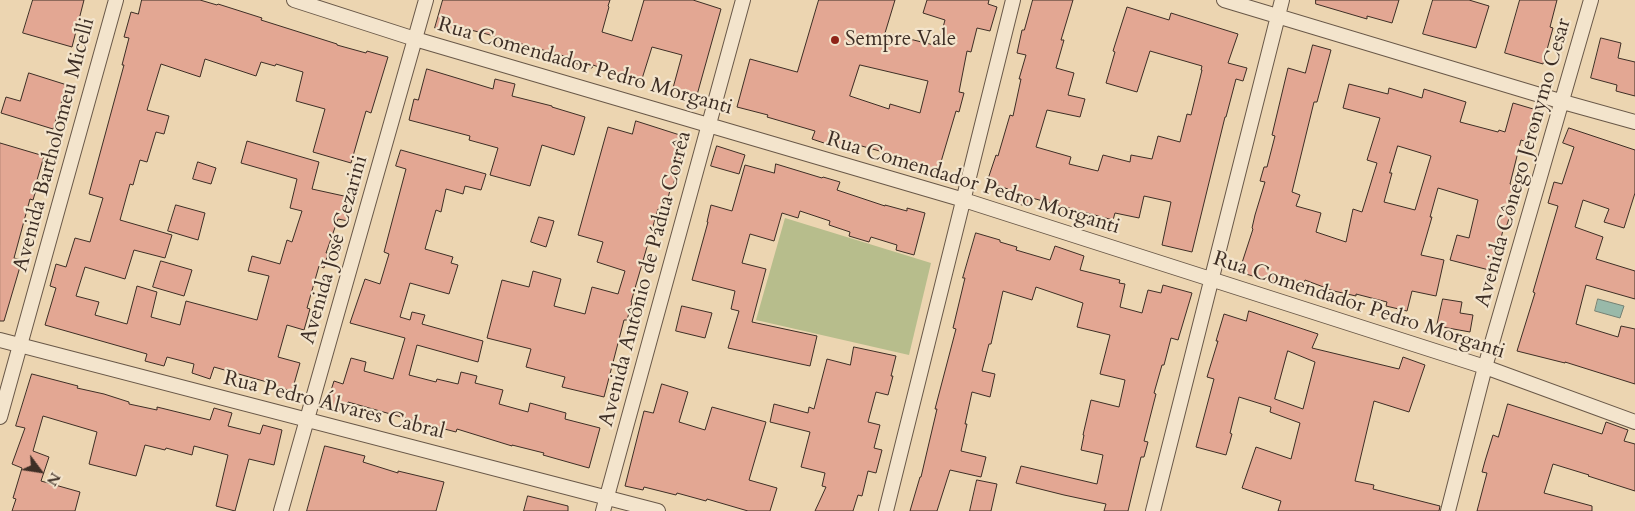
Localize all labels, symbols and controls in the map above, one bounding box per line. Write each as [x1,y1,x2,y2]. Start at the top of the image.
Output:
street label: Rua Comendador Pedro Morganti [435,13,735,121]
street label: Avenida Bartholomeu Micelli [9,15,101,275]
street label: Avenida Cônego Jeronymo Cesar [1471,16,1577,310]
place label: Sempre Vale [845,27,956,53]
marker: Sempre Vale [829,34,841,46]
street label: Rua Comendador Pedro Morganti [823,127,1123,241]
street label: Avenida Antônio de Pádua Corrêa [594,128,698,430]
street label: Avenida José Cezarini [296,153,374,347]
street label: Rua Comendador Pedro Morganti [1210,247,1508,365]
street label: Rua Pedro Álvares Cabral [221,366,447,446]
north arrow [15,446,65,496]
text: N [42,469,65,489]

